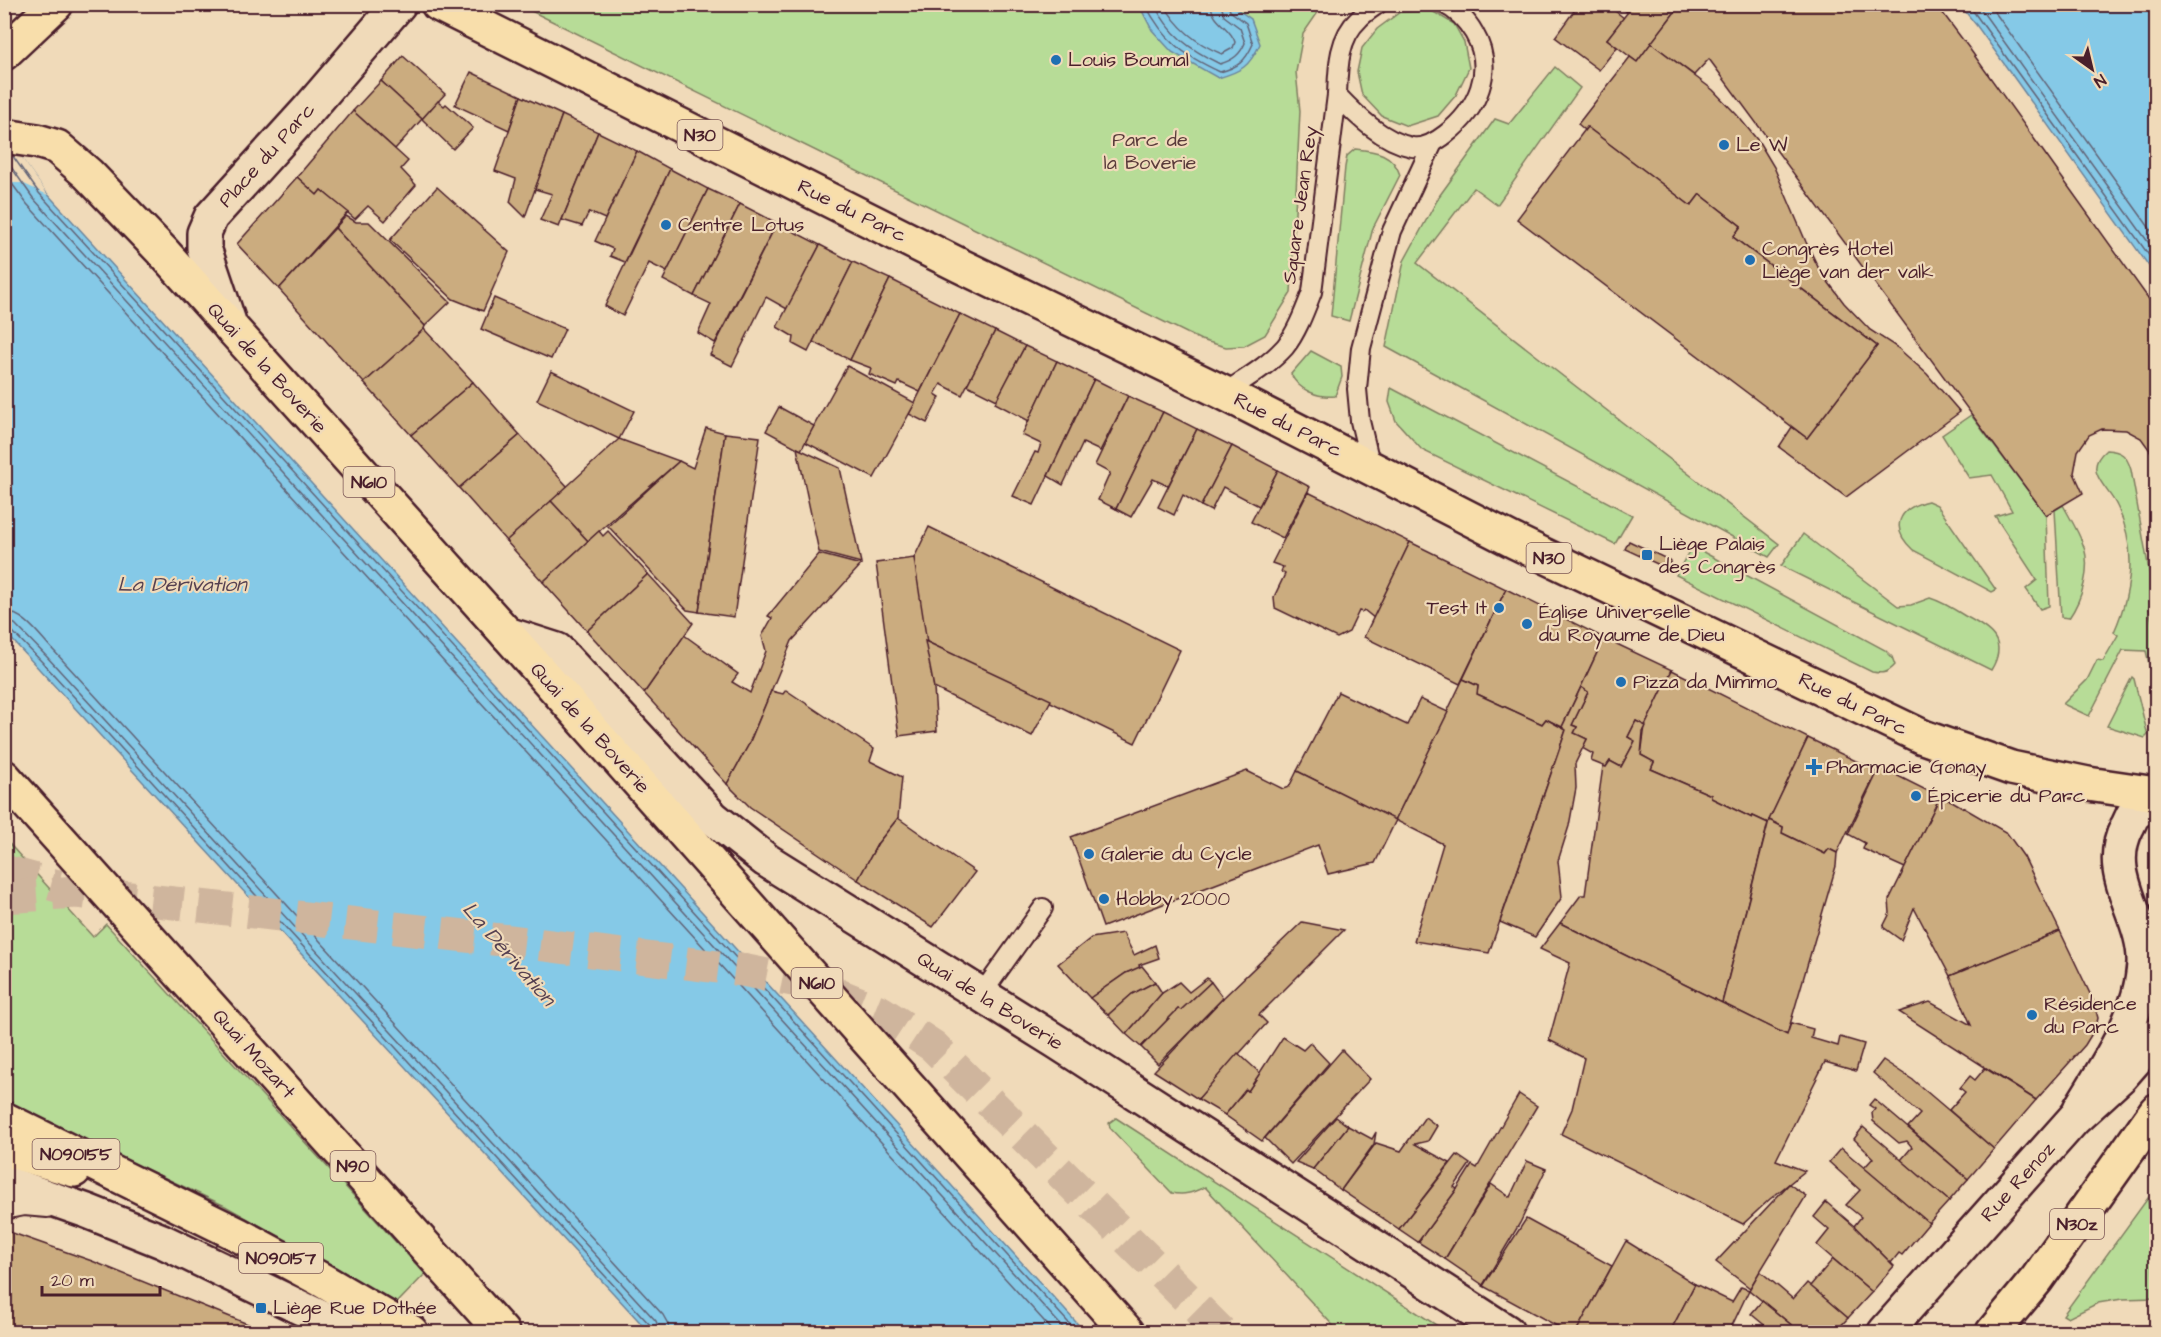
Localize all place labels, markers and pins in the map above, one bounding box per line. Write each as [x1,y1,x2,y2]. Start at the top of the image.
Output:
place label: Louis Boumal [1068,46,1189,74]
marker: Louis Boumal [1049,53,1063,67]
place label: Le W [1736,131,1788,159]
marker: Le W [1717,138,1731,152]
place label: Centre Lotus [678,211,804,239]
marker: Centre Lotus [659,218,673,232]
place label: Congrès Hotel Liège van der valk [1762,235,1933,287]
marker: Congrès Hotel Liège van der valk [1743,253,1757,267]
place label: Liège Palais des Congrès [1659,530,1776,582]
marker: Liège Palais des Congrès [1640,548,1654,562]
place label: Test It [1426,594,1487,622]
place label: Église Universelle du Royaume de Dieu [1539,598,1725,650]
marker: Test It [1492,601,1506,615]
marker: Église Universelle du Royaume de Dieu [1520,617,1534,631]
place label: Pizza da Mimmo [1633,668,1777,696]
marker: Pizza da Mimmo [1614,675,1628,689]
place label: Pharmacie Gonay [1826,753,1986,782]
marker: Pharmacie Gonay [1807,760,1821,774]
place label: Épicerie du Parc [1928,782,2086,810]
marker: Épicerie du Parc [1909,789,1923,803]
place label: Galerie du Cycle [1101,840,1252,869]
marker: Galerie du Cycle [1082,847,1096,861]
place label: Hobby 2000 [1116,885,1230,914]
marker: Hobby 2000 [1097,892,1111,906]
place label: Résidence du Parc [2044,990,2137,1041]
marker: Résidence du Parc [2025,1008,2039,1022]
place label: Liège Rue Dothée [273,1294,437,1323]
marker: Liège Rue Dothée [254,1301,268,1315]

